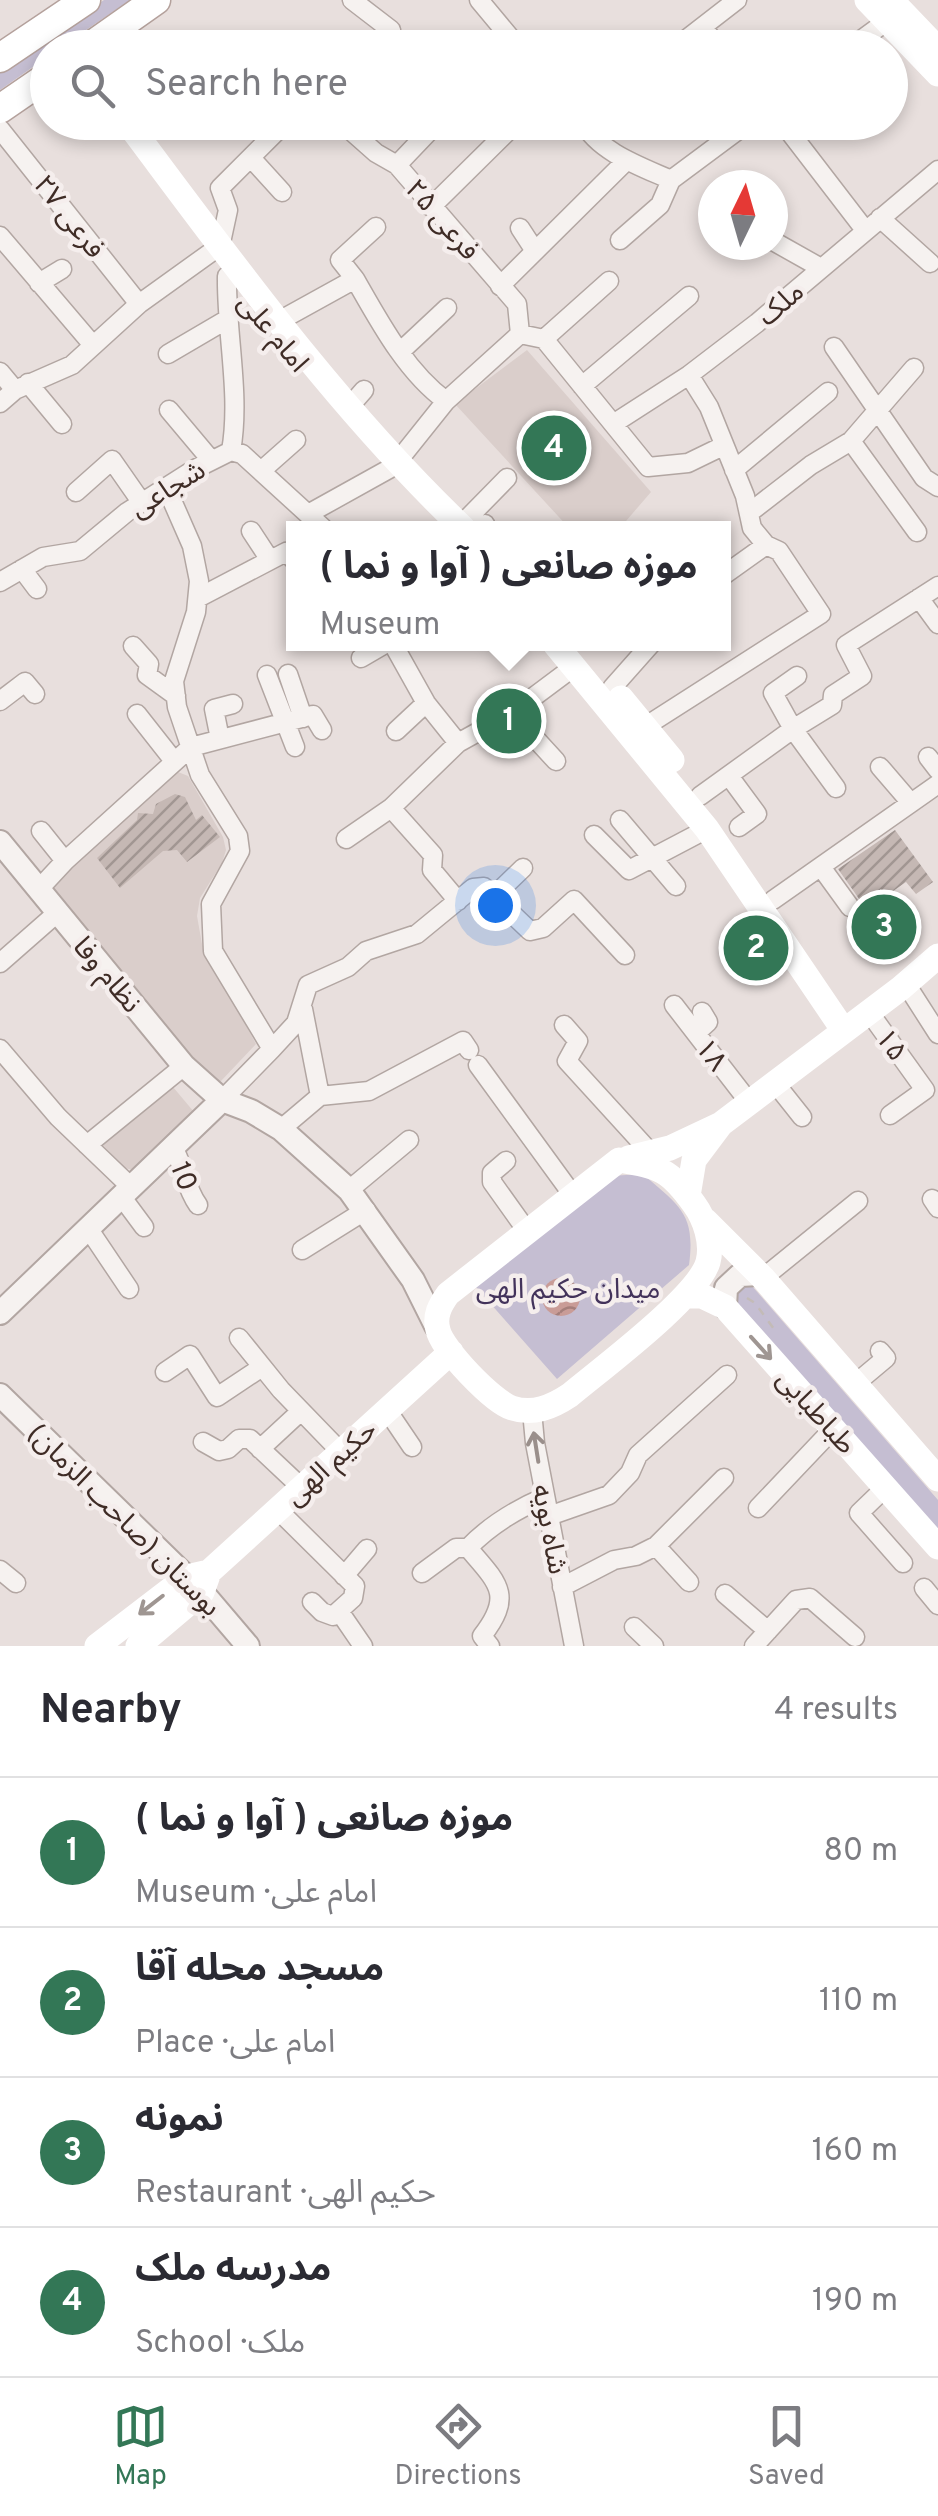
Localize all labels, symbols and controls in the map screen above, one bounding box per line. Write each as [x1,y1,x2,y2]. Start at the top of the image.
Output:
search box [30,30,908,140]
icon: search [65,58,120,113]
text: Search here [145,61,348,110]
street label: فرعی ۲۷ [24,169,111,267]
north arrow [698,170,788,260]
street label: فرعی ۲۵ [396,173,486,269]
street label: ملک [751,275,813,335]
street label: امام علی [228,287,315,381]
pin: 4 [522,410,586,486]
street label: شجاعی [124,453,213,528]
popup [286,521,731,651]
text: موزه صانعی ( آوا و نما ) [319,544,698,593]
text: Museum [319,606,440,646]
pin: 1 [476,684,542,758]
your location [470,880,521,931]
pin: 3 [852,890,916,964]
pin: 2 [724,910,788,986]
street label: نظام وفا [63,930,148,1022]
street label: ۱۵ [866,1022,914,1069]
street label: ۱۸ [686,1032,734,1080]
street label: 10 [160,1157,204,1197]
park label: میدان حکیم الهی [476,1273,660,1310]
one-way arrow [750,1335,773,1360]
street label: طباطبایی [767,1363,862,1463]
street label: حکیم الهی [278,1413,386,1516]
street label: بوستان (صاحب الزمان) [18,1417,227,1626]
one-way arrow [527,1431,545,1464]
street label: شاه بویه [522,1482,574,1578]
one-way arrow [138,1594,165,1615]
text: Nearby [40,1685,182,1738]
text: 4 results [774,1691,898,1731]
text: موزه صانعی ( آوا و نما ) [135,1796,513,1845]
text: 1 [66,1832,79,1872]
text: 80 m [824,1832,898,1872]
text: Museum · امام علی [135,1874,377,1914]
text: مسجد محله آقا [135,1946,384,1995]
text: 2 [63,1982,82,2022]
text: 110 m [819,1982,898,2022]
text: Place · امام علی [135,2024,335,2064]
text: نمونه [135,2096,224,2145]
text: 3 [63,2132,82,2172]
text: 160 m [812,2132,898,2172]
text: Restaurant · حکیم الهی [135,2174,436,2214]
text: مدرسه ملک [135,2246,331,2295]
text: 4 [62,2282,83,2322]
text: 190 m [812,2282,898,2322]
text: School · ملک [135,2324,305,2364]
tab: Map [113,2399,168,2495]
tab: Directions [394,2399,522,2495]
tab: Saved [748,2399,825,2495]

